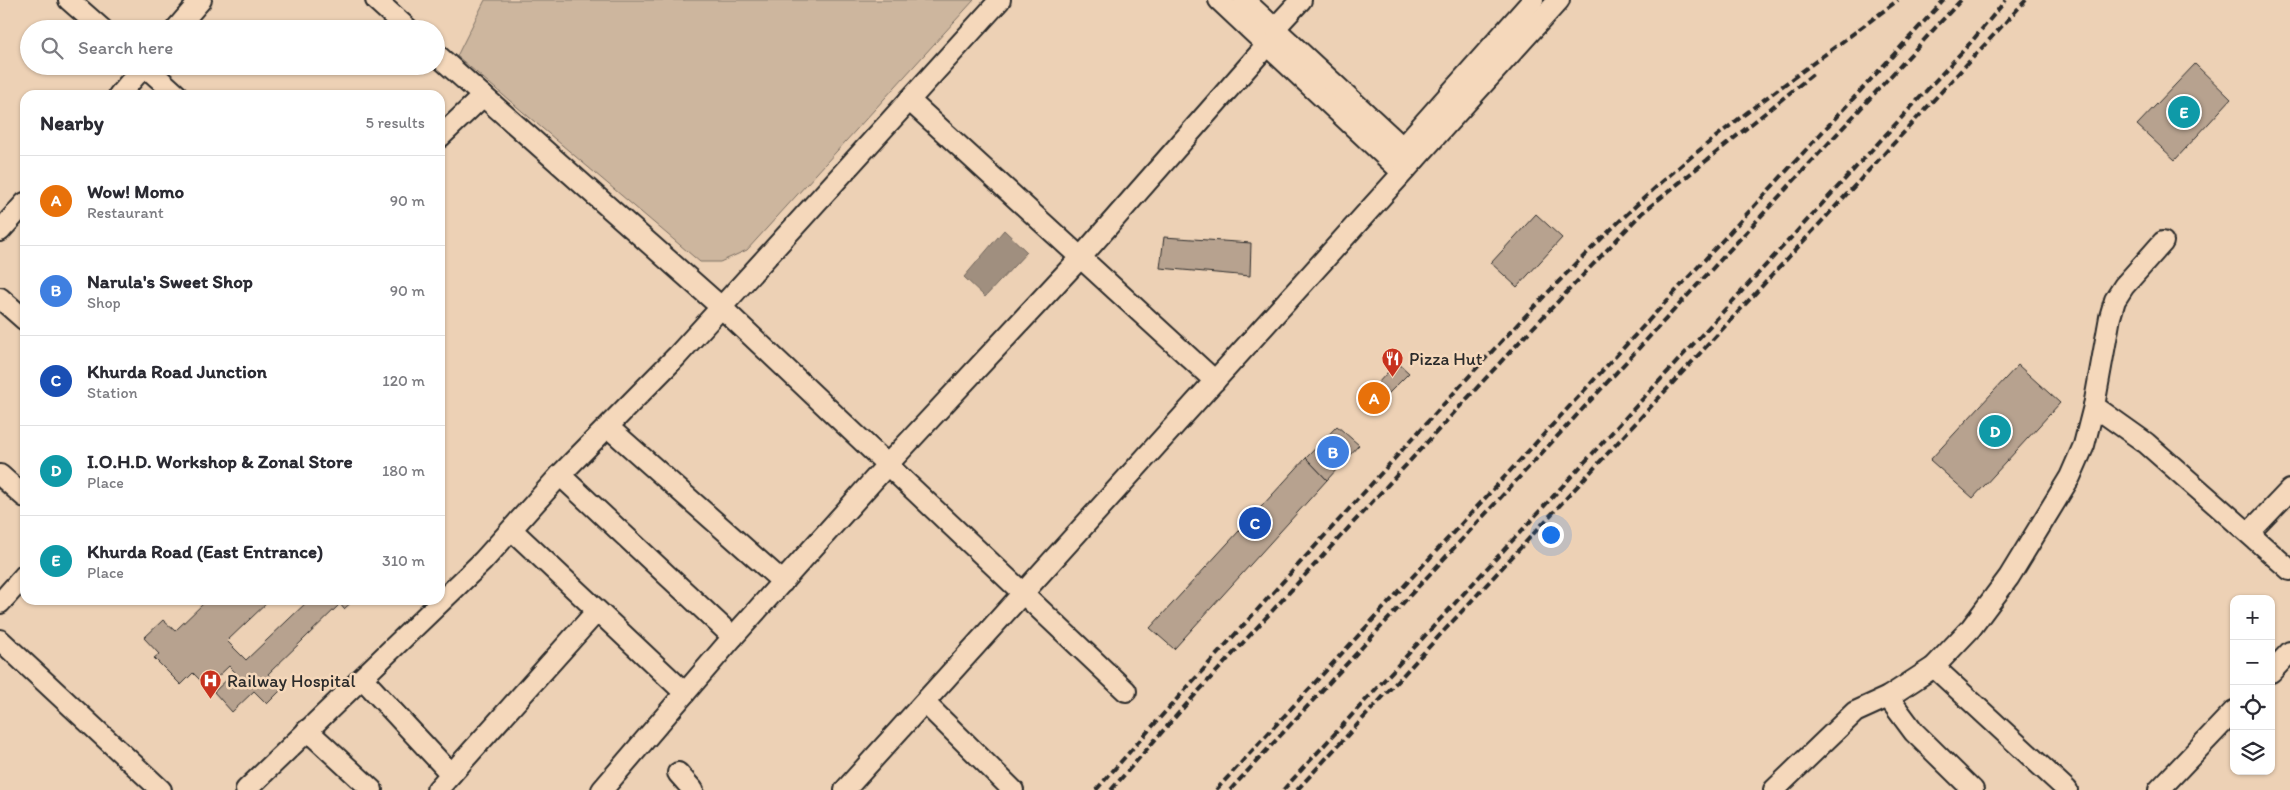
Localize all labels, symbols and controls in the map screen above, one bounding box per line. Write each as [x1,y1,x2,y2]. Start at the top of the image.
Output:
search box [20,20,445,75]
icon: search [38,34,66,62]
text: Search here [78,36,173,59]
pin: E [2168,93,2200,131]
text: Nearby [40,110,104,135]
text: 5 results [365,113,425,132]
text: Wow! Momo [87,180,184,203]
text: A [51,191,61,210]
text: 90 m [390,191,425,210]
text: Restaurant [87,203,164,222]
text: Narula's Sweet Shop [87,270,253,293]
text: B [51,281,61,300]
text: 90 m [390,281,425,300]
text: Shop [87,293,121,312]
restaurant icon: Pizza Hut [1381,347,1405,378]
place label: Pizza Hut [1409,348,1483,370]
text: Khurda Road Junction [87,360,267,383]
text: C [51,371,61,390]
text: 120 m [382,371,425,390]
pin: A [1358,379,1390,417]
text: Station [87,383,138,402]
pin: D [1979,412,2011,450]
pin: B [1317,433,1349,471]
text: I.O.H.D. Workshop & Zonal Store [87,450,353,473]
text: D [51,461,61,480]
text: 180 m [382,461,425,480]
text: Place [87,473,124,492]
pin: C [1239,504,1271,542]
your location [1538,522,1564,548]
text: Khurda Road (East Entrance) [87,540,323,563]
text: E [52,551,60,570]
text: 310 m [382,551,425,570]
text: Place [87,563,124,582]
map controls [2230,595,2275,775]
button: + [2230,595,2275,640]
button: − [2230,640,2275,685]
hospital icon: Railway Hospital [199,669,223,700]
place label: Railway Hospital [227,670,355,692]
button: locate [2230,685,2275,730]
button: layers [2230,730,2275,775]

